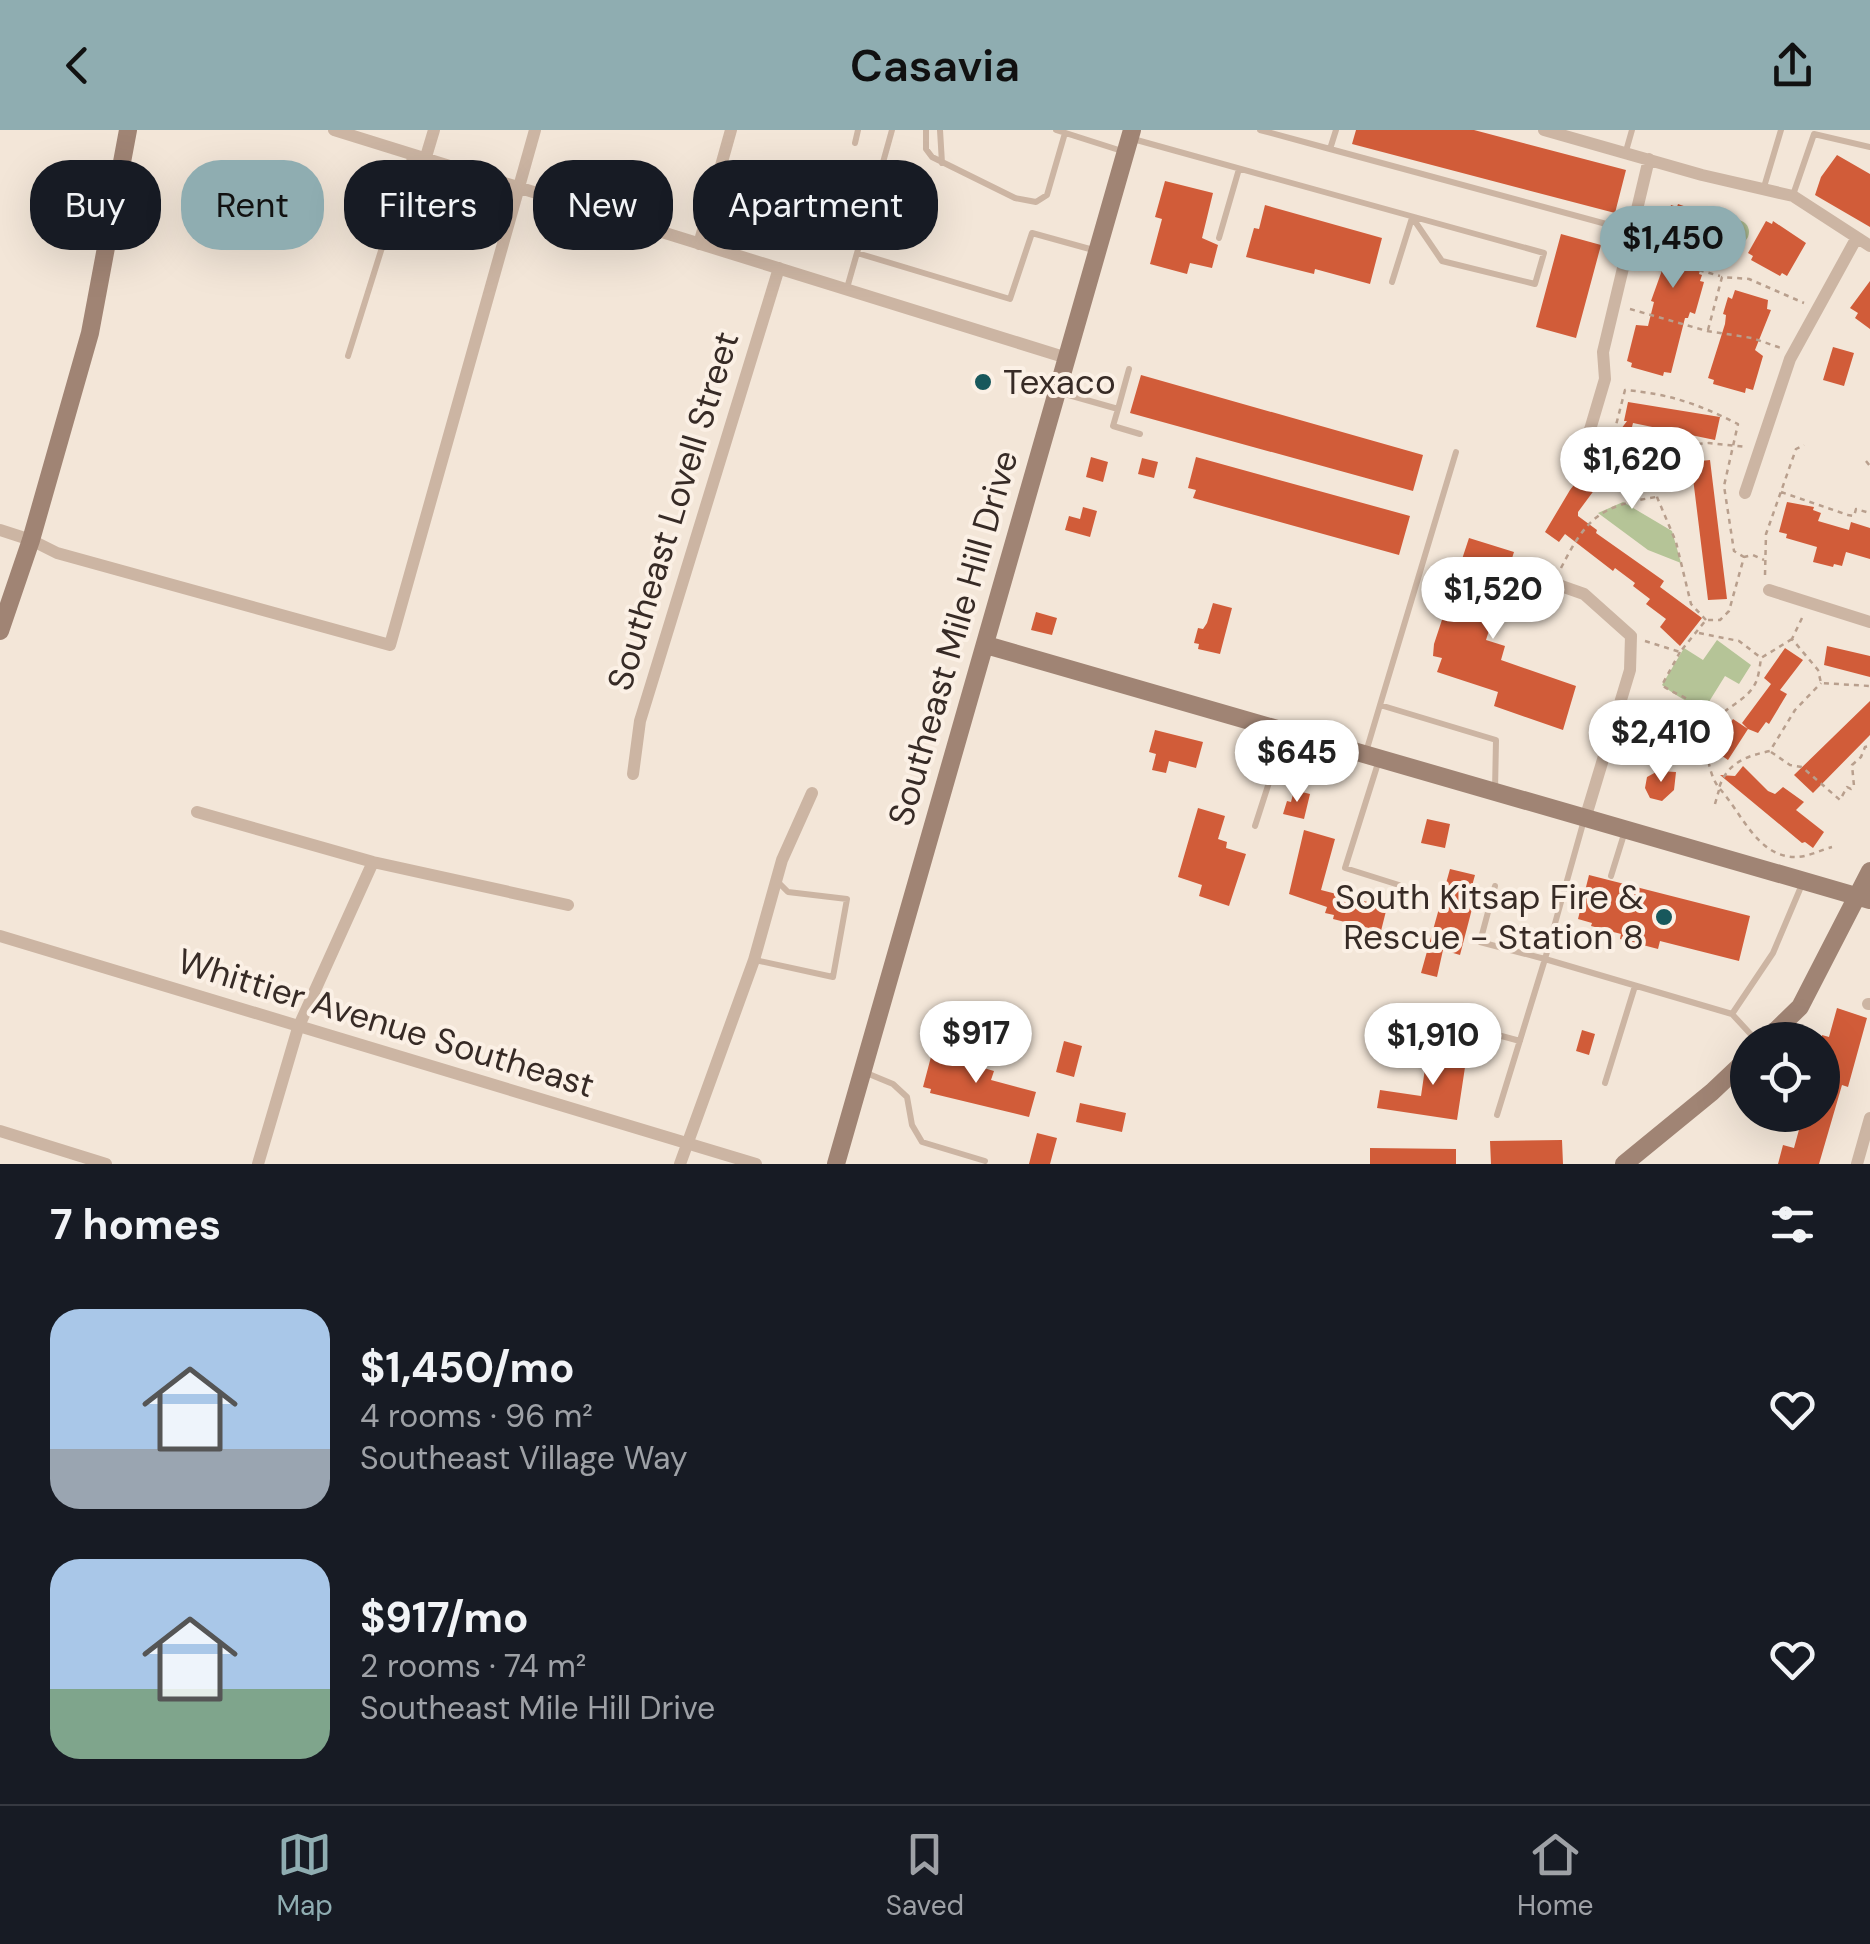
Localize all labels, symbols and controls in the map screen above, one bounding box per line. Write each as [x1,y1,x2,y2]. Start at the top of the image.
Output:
text: Casavia [850,36,1020,95]
icon: back [50,38,105,93]
icon: share [1765,38,1820,93]
chip: Buy [30,160,161,250]
chip: Rent [181,160,324,250]
chip: Filters [344,160,513,250]
chip: New [533,160,673,250]
chip: Apartment [693,160,938,250]
pin: $1,450 [1592,206,1754,291]
text: $1,450 [1622,217,1724,259]
street label: Southeast Lovell Street [596,326,750,696]
place label: Texaco [1003,359,1116,405]
marker: Texaco [972,371,994,393]
pin: $1,620 [1551,427,1713,512]
text: $1,620 [1582,438,1682,480]
street label: Southeast Mile Hill Drive [877,445,1029,831]
pin: $1,520 [1412,557,1574,642]
text: $1,520 [1443,568,1543,610]
pin: $2,410 [1580,700,1742,785]
text: $2,410 [1611,711,1711,753]
pin: $645 [1238,720,1356,805]
text: $645 [1257,731,1337,773]
place label: South Kitsap Fire & Rescue - Station 8 [1335,874,1644,960]
marker: South Kitsap Fire & Rescue - Station 8 [1653,906,1675,928]
street label: Whittier Avenue Southeast [172,938,600,1108]
pin: $917 [917,1001,1035,1086]
pin: $1,910 [1352,1003,1514,1088]
text: $917 [942,1012,1010,1054]
text: $1,910 [1386,1014,1480,1056]
map controls [1730,1022,1840,1132]
button: locate [1730,1022,1840,1132]
text: 7 homes [50,1197,221,1252]
icon: filters [1765,1197,1820,1252]
text: $1,450/mo [360,1340,575,1395]
icon: home [130,1349,250,1469]
icon: heart [1765,1382,1820,1437]
text: 4 rooms · 96 m² [360,1395,593,1437]
text: Southeast Village Way [360,1437,688,1479]
text: $917/mo [360,1590,529,1645]
icon: home [130,1599,250,1719]
icon: heart [1765,1632,1820,1687]
text: 2 rooms · 74 m² [360,1645,586,1687]
text: Southeast Mile Hill Drive [360,1687,715,1729]
tab: Map [276,1827,333,1924]
tab: Saved [886,1827,964,1924]
tab: Home [1517,1827,1594,1924]

